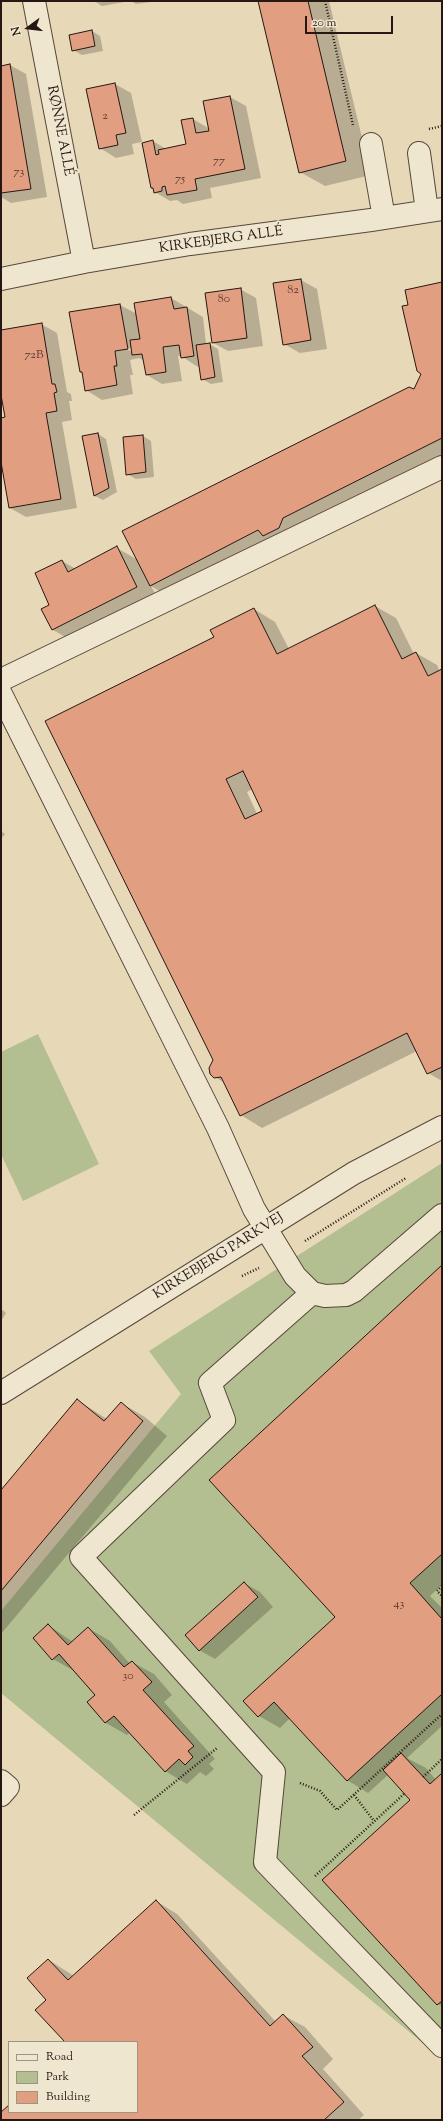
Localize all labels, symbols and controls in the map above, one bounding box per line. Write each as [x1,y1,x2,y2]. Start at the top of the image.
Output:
north arrow [8,8,48,48]
scale bar [307,8,395,34]
text: 20 m [312,14,336,32]
text: N [8,25,25,37]
street label: RØNNE ALLÉ [42,84,76,178]
house number: 2 [102,110,108,124]
house number: 77 [213,155,225,169]
house number: 73 [14,166,24,180]
house number: 75 [175,173,185,187]
street label: KIRKEBJERG ALLÉ [158,224,284,258]
house number: 82 [287,284,299,298]
house number: 80 [218,293,230,307]
house number: 72B [24,349,44,363]
street label: KIRKEBJERG PARKVEJ [151,1210,287,1304]
house number: 43 [394,1598,404,1612]
house number: 30 [122,1670,134,1684]
legend [8,2041,138,2113]
text: Road [46,2048,73,2066]
text: Park [46,2068,69,2086]
text: Building [46,2088,90,2106]

